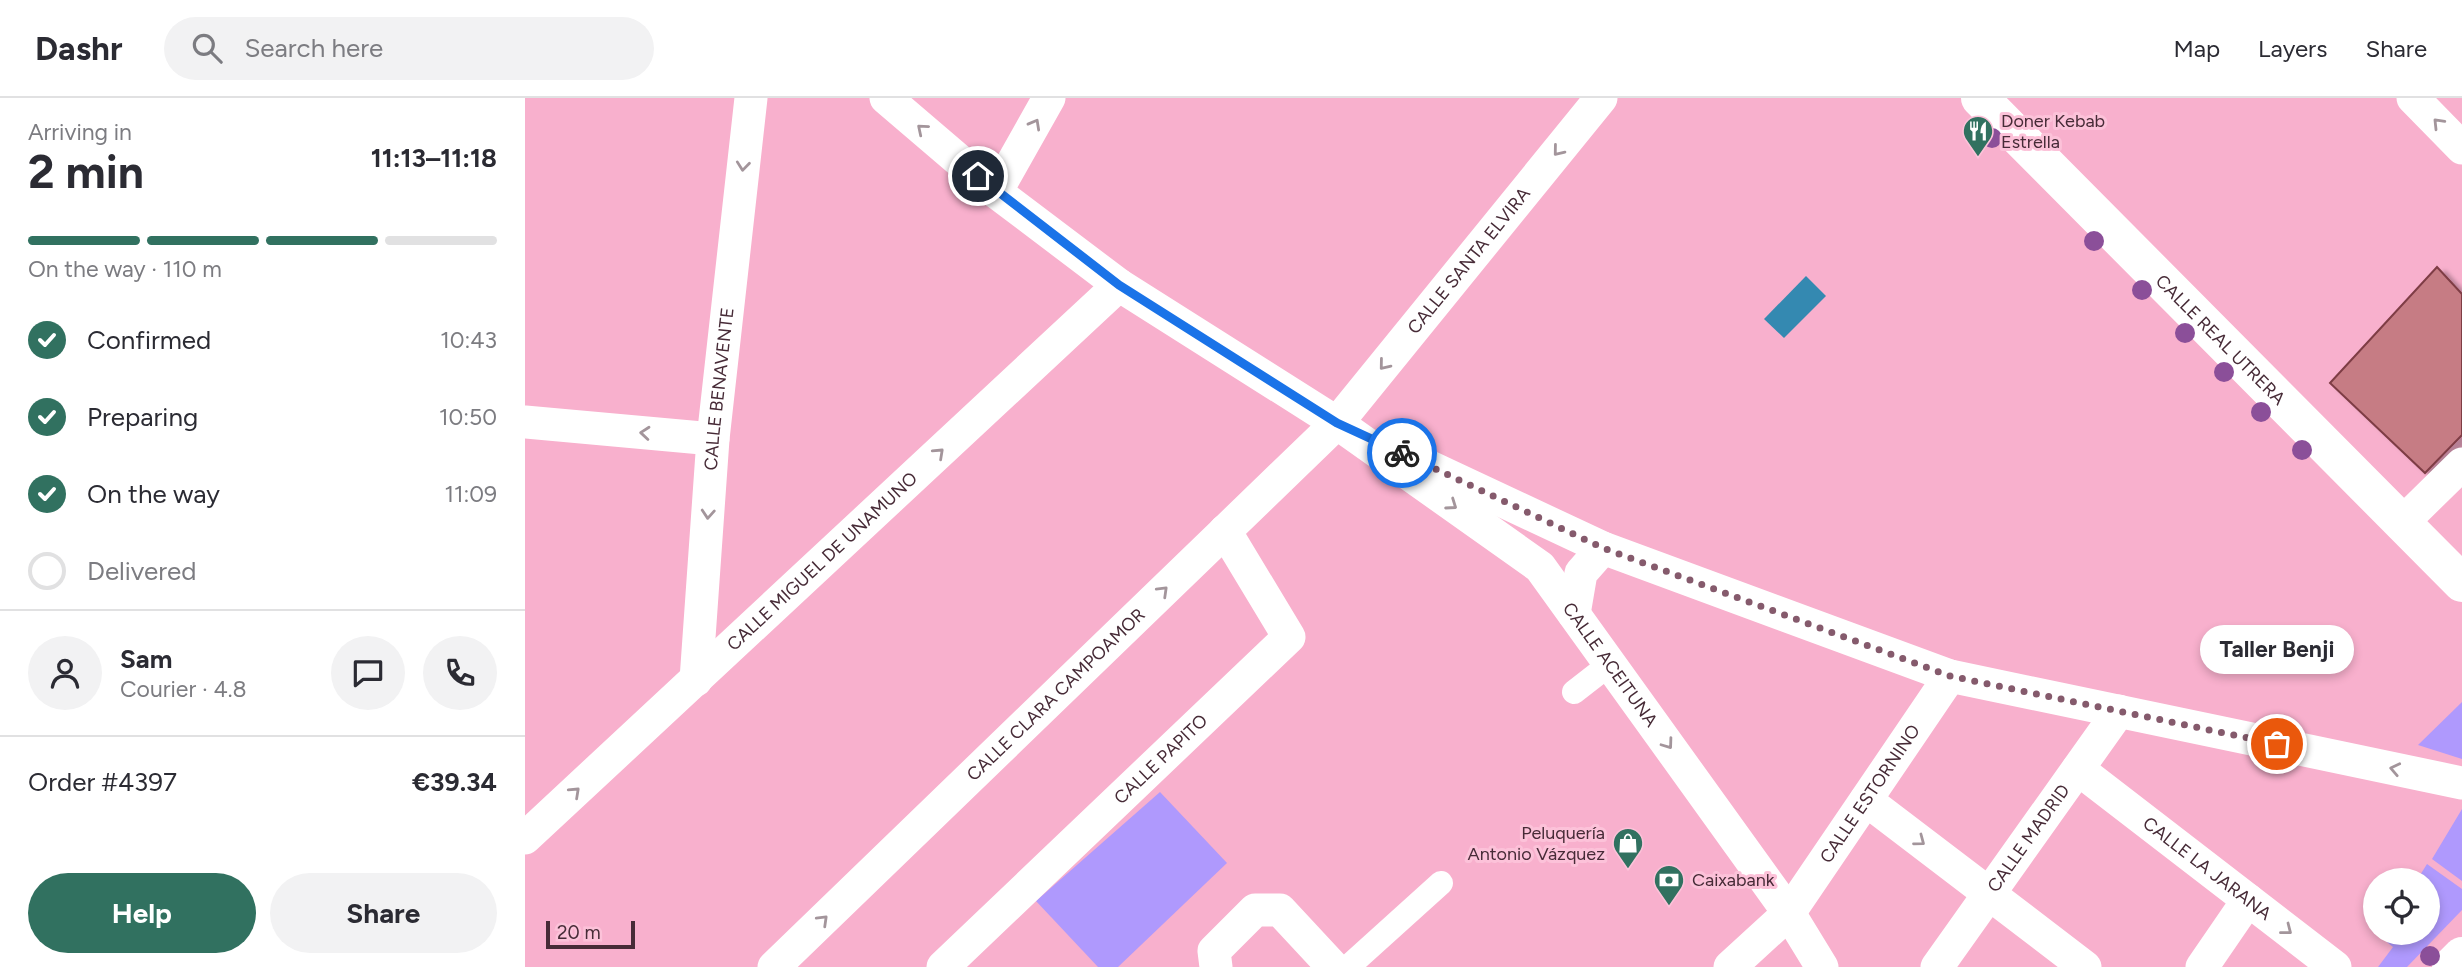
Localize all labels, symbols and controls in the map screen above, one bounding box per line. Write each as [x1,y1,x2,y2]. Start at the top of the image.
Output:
search box [164,17,654,80]
text: Dashr [35,29,122,68]
icon: search [188,29,226,67]
text: Search here [244,32,383,64]
text: Map [2173,34,2220,63]
text: Layers [2258,34,2327,63]
text: Share [2365,34,2427,63]
place label: Doner Kebab Estrella [2001,110,2105,153]
restaurant icon: Doner Kebab Estrella [1961,114,1995,158]
text: Arriving in [28,118,132,146]
one-way arrow [1027,118,1040,131]
one-way arrow [2433,118,2446,131]
one-way arrow [917,125,930,137]
text: 11:13–11:18 [371,142,497,174]
one-way arrow [1554,142,1566,155]
text: 2 min [28,144,144,200]
pin [948,146,1008,206]
icon: home [959,157,997,195]
one-way arrow [736,160,751,172]
street label: CALLE SANTA ELVIRA [1403,183,1535,338]
text: On the way · 110 m [28,255,222,283]
street label: CALLE REAL UTRERA [2151,270,2290,410]
street label: CALLE BENAVENTE [700,306,739,471]
icon: check [28,321,66,359]
text: Confirmed [87,324,211,356]
text: 10:43 [440,326,497,354]
one-way arrow [1379,358,1392,370]
icon: check [28,398,66,436]
text: Preparing [87,401,198,433]
text: 10:50 [439,403,497,431]
courier [1367,418,1437,488]
one-way arrow [639,426,650,441]
icon: bike [1383,434,1421,472]
one-way arrow [931,449,944,462]
street label: CALLE MIGUEL DE UNAMUNO [722,467,922,655]
icon: check [28,475,66,513]
text: On the way [87,478,220,510]
text: 11:09 [444,480,497,508]
one-way arrow [1444,497,1457,509]
one-way arrow [701,509,716,520]
text: Delivered [87,555,196,587]
one-way arrow [1155,587,1168,600]
street label: CALLE ACEITUNA [1558,598,1662,731]
street label: CALLE CLARA CAMPOAMOR [962,604,1149,786]
callout: Taller Benji [2200,625,2354,674]
text: Taller Benji [2219,635,2335,663]
button: person [28,636,102,710]
button: chat [331,636,405,710]
button: phone [423,636,497,710]
text: Sam [120,643,172,675]
text: Courier · 4.8 [120,675,247,703]
street label: CALLE PAPITO [1109,710,1212,809]
pin [2247,714,2307,774]
street label: CALLE ESTORNINO [1815,720,1925,867]
icon: bag [2258,725,2296,763]
one-way arrow [1659,736,1672,749]
one-way arrow [2389,762,2401,777]
text: Order #4397 [28,766,177,798]
text: €39.34 [412,766,497,798]
street label: CALLE MADRID [1983,780,2074,897]
one-way arrow [567,788,580,800]
street label: CALLE LA JARANA [2139,812,2276,925]
place label: Peluquería Antonio Vázquez [1468,822,1605,865]
shop icon: Peluquería Antonio Vázquez [1611,826,1645,870]
one-way arrow [1913,833,1925,845]
bank icon: Caixabank [1652,863,1686,907]
map controls [2363,868,2440,945]
button: locate [2363,868,2440,945]
place label: Caixabank [1692,869,1775,891]
button: Help [28,873,256,953]
button: Share [270,873,497,953]
one-way arrow [815,915,828,928]
scale bar [546,918,635,950]
text: 20 m [557,921,601,944]
one-way arrow [2279,922,2292,935]

